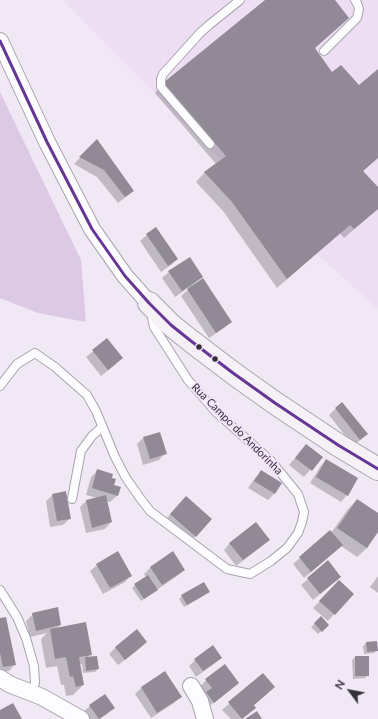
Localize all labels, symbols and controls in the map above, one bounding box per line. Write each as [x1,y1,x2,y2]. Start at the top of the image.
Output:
unlabelled marker [194,342,204,352]
unlabelled marker [210,354,220,364]
street label: Rua Campo do Andorinha [189,381,285,477]
north arrow [330,671,370,711]
text: N [332,677,347,691]

